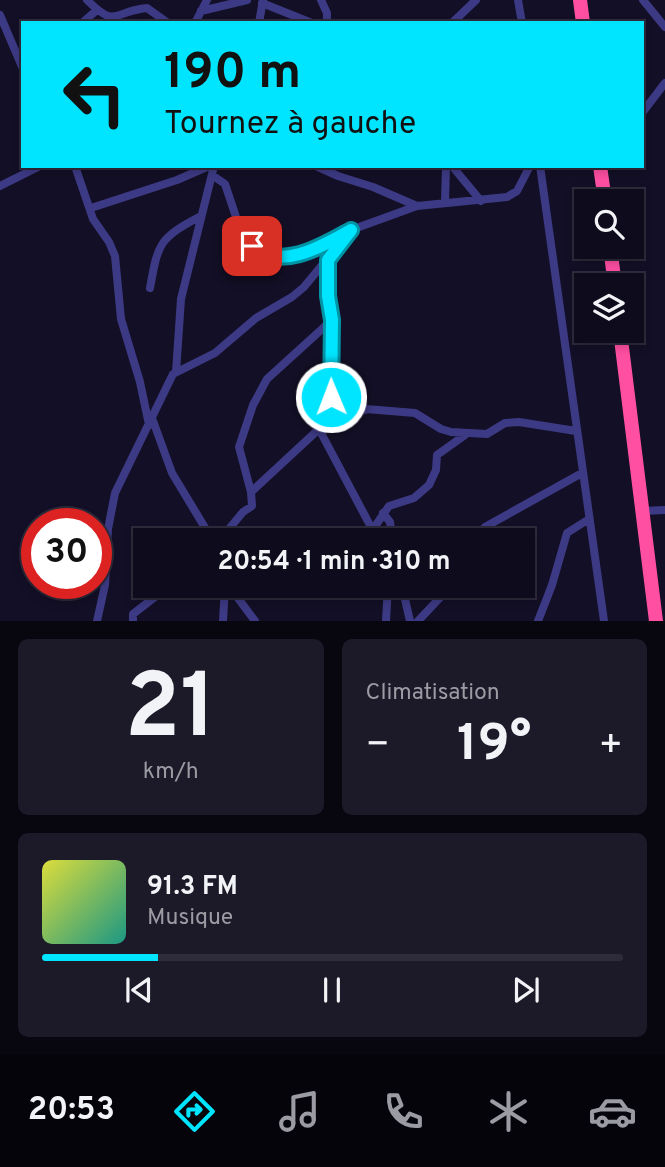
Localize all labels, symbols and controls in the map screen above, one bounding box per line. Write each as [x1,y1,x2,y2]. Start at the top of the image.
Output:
text: 190 m [164,44,301,106]
icon: left [49,49,140,140]
text: Tournez à gauche [164,105,416,145]
map controls [574,189,644,343]
button: search [574,189,644,259]
pin [222,216,282,276]
icon: arrive [233,227,271,265]
button: layers [574,273,644,343]
position arrow [294,360,368,434]
speed limit sign: 30 [21,508,112,599]
text: 20:54 · 1 min · 310 m [217,546,451,579]
text: 21 [125,655,217,770]
text: Climatisation [366,679,500,708]
text: 19° [457,713,531,779]
text: − [366,722,390,771]
text: + [598,722,623,771]
text: km/h [143,758,199,787]
text: 91.3 FM [147,871,238,904]
text: Musique [147,904,233,933]
icon: previous [120,971,158,1009]
icon: pause [313,971,351,1009]
icon: next [507,971,545,1009]
icon: directions [170,1087,219,1136]
icon: music [275,1087,324,1136]
icon: phone [379,1087,428,1136]
icon: climate [484,1087,533,1136]
icon: car [588,1087,637,1136]
text: 20:53 [28,1091,115,1131]

